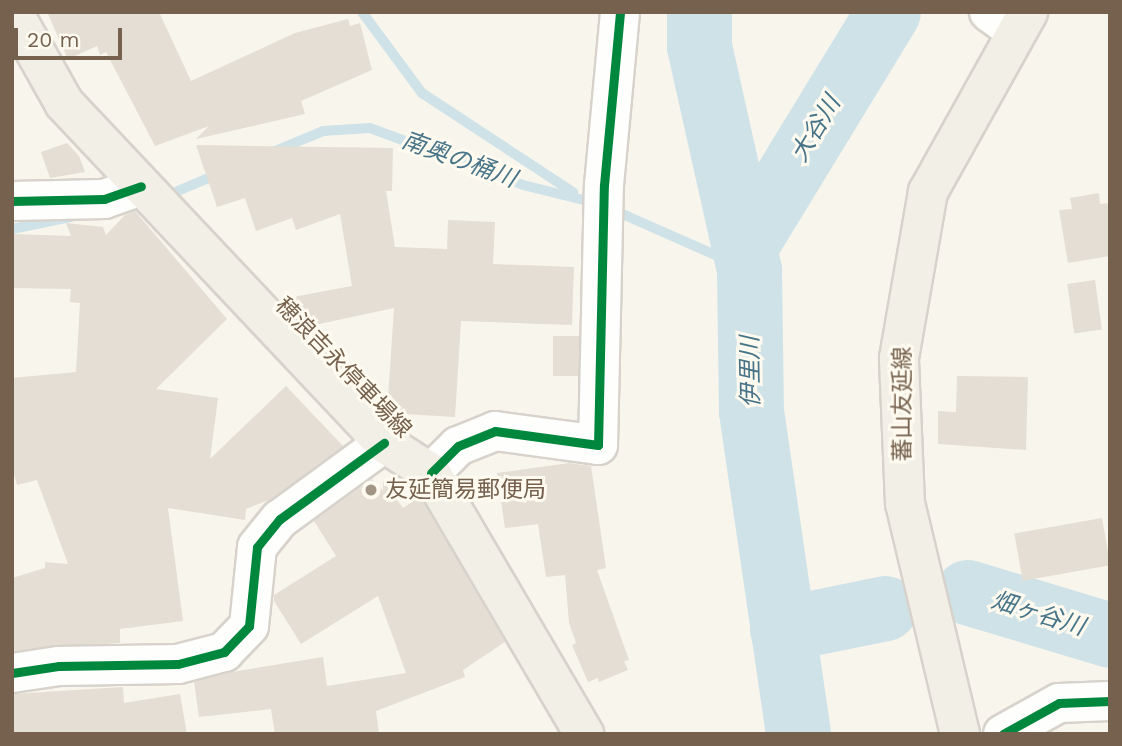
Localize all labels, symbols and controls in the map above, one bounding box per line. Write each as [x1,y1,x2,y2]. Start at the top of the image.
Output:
scale bar [18,14,126,58]
text: 20 m [27,27,79,52]
water label: 大谷川 [785,91,847,167]
water label: 南奥の桶川 [398,126,520,194]
street label: 穂浪吉永停車場線 [269,292,417,444]
water label: 伊里川 [736,336,766,408]
street label: 蕃山友延線 [889,347,917,461]
place label: 友延簡易郵便局 [385,476,546,504]
marker: 友延簡易郵便局 [363,482,379,498]
water label: 畑ヶ谷川 [988,586,1088,642]

